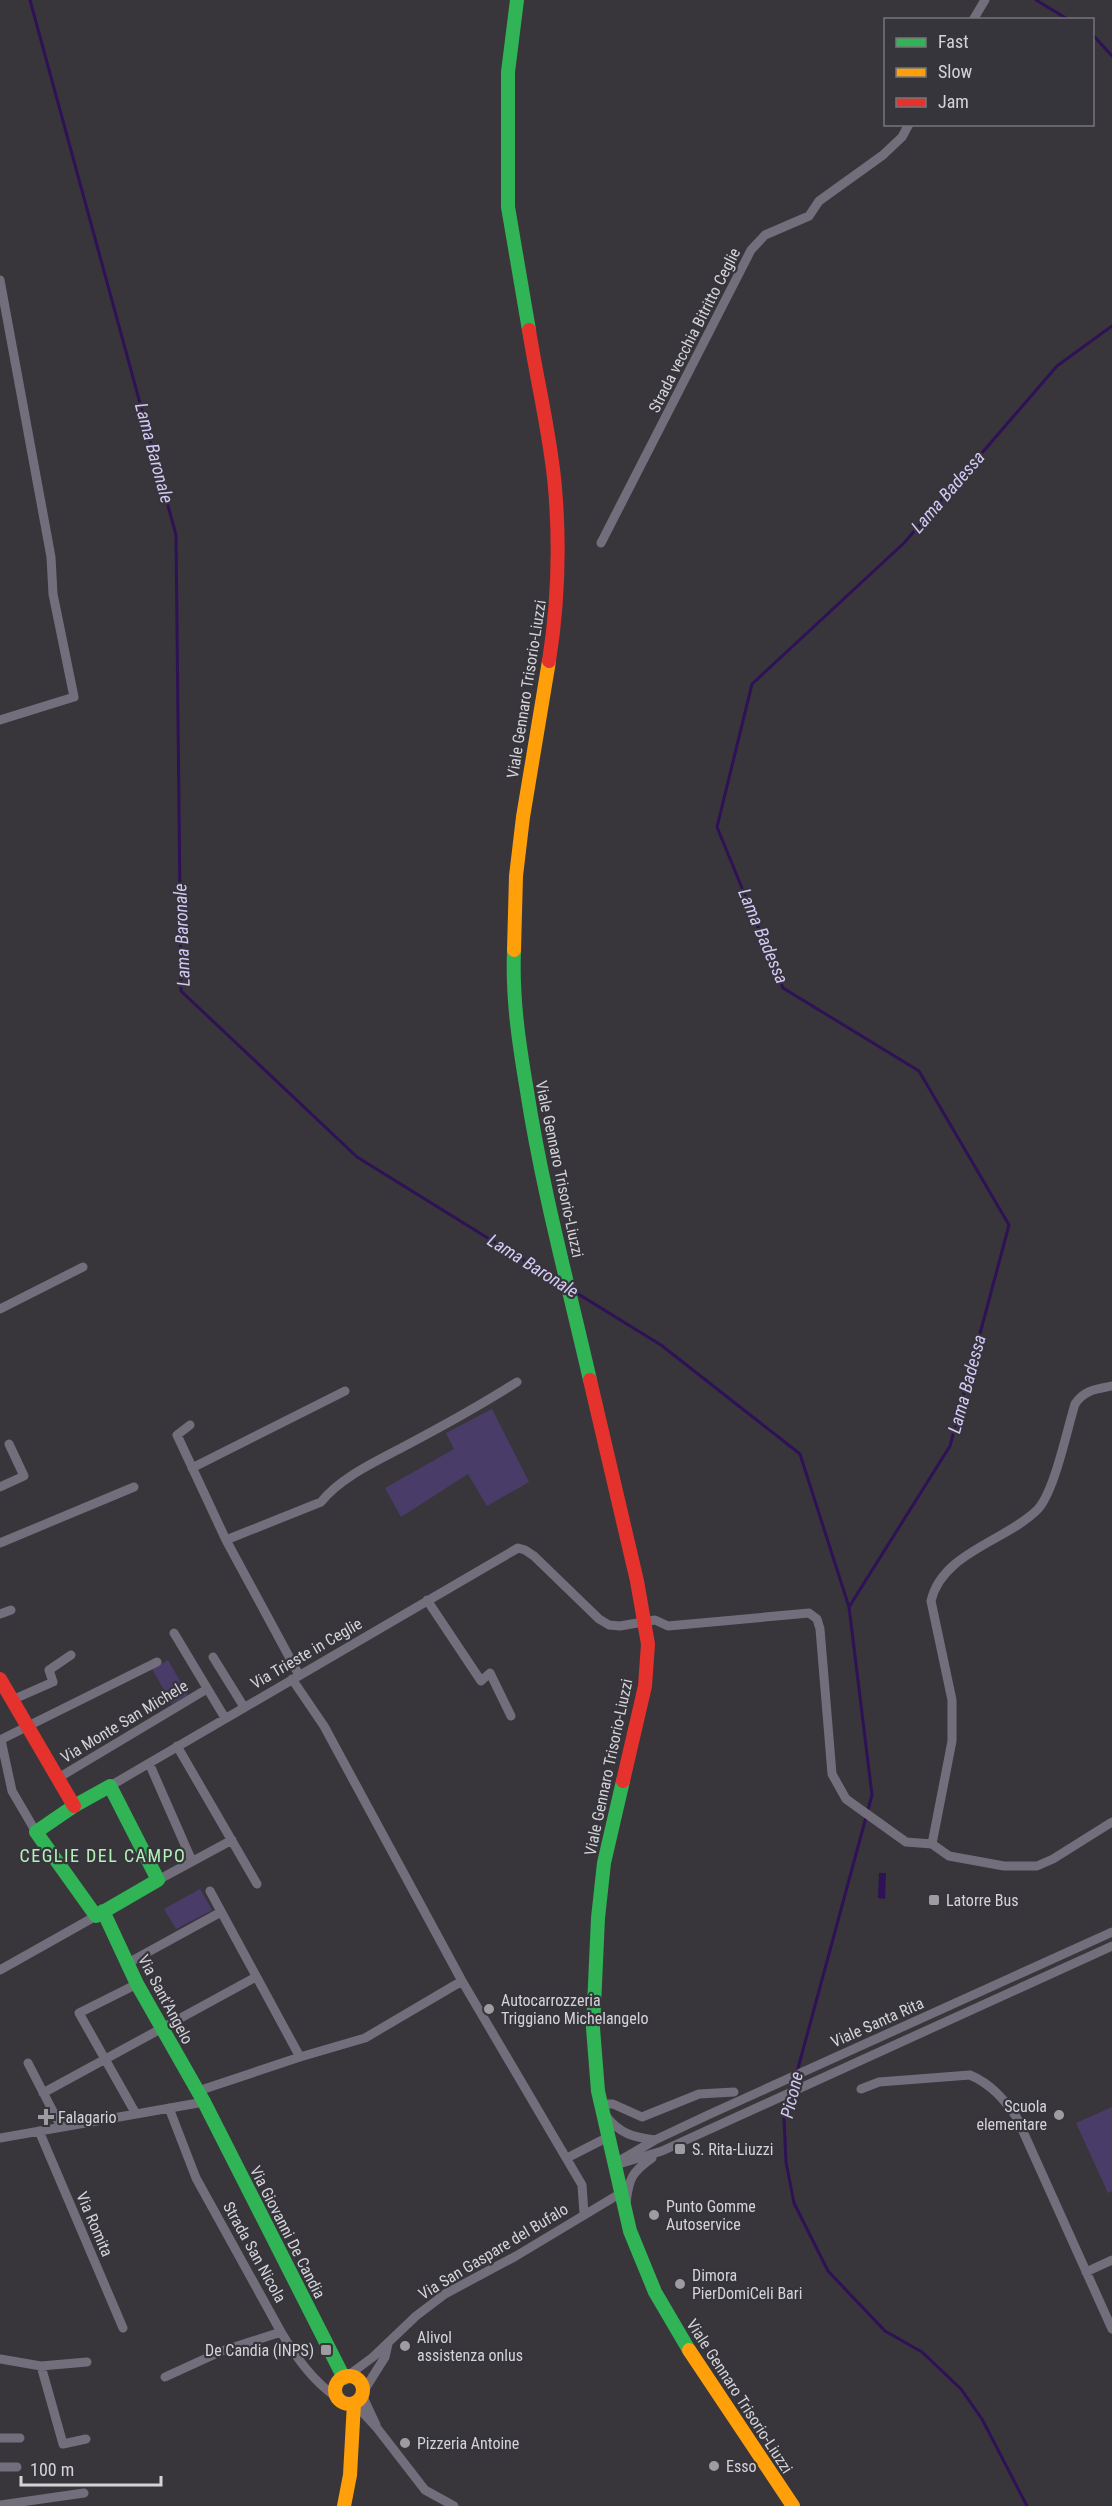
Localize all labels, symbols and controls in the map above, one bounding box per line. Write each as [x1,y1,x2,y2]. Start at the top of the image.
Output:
legend [884,18,1094,126]
text: Fast [938,31,969,52]
text: Slow [938,61,973,82]
text: Jam [938,91,969,112]
street label: Strada vecchia Bitritto Ceglie [645,245,744,416]
water label: Lama Baronale [131,400,178,505]
water label: Lama Badessa [906,447,989,537]
street label: Viale Gennaro Trisorio-Liuzzi [503,599,550,780]
water label: Lama Baronale [169,883,194,987]
water label: Lama Badessa [734,885,793,987]
street label: Viale Gennaro Trisorio-Liuzzi [531,1079,588,1259]
water label: Lama Baronale [484,1229,583,1302]
water label: Lama Badessa [943,1332,990,1436]
street label: Via Trieste in Ceglie [247,1614,365,1693]
street label: Via Monte San Michele [57,1676,191,1767]
street label: Viale Gennaro Trisorio-Liuzzi [580,1677,637,1857]
district label: CEGLIE DEL CAMPO [20,1845,186,1866]
place label: Latorre Bus [946,1891,1018,1910]
marker: Latorre Bus [927,1893,941,1907]
street label: Via Sant'Angelo [134,1951,197,2047]
place label: Autocarrozzeria Triggiano Michelangelo [501,1991,648,2028]
street label: Viale Santa Rita [828,1994,927,2051]
marker: Autocarrozzeria Triggiano Michelangelo [482,2002,496,2016]
water label: Picone [776,2070,807,2120]
place label: Scuola elementare [976,2097,1047,2134]
place label: Falagario [58,2108,117,2127]
marker: Scuola elementare [1052,2108,1066,2122]
marker: Falagario [39,2110,53,2124]
place label: S. Rita-Liuzzi [692,2140,773,2159]
marker: S. Rita-Liuzzi [673,2142,687,2156]
street label: Via Giovanni De Candia [246,2163,329,2302]
street label: Via Romita [72,2189,117,2259]
place label: Punto Gomme Autoservice [666,2197,756,2234]
street label: Strada San Nicola [219,2199,290,2306]
street label: Via San Gaspare del Bufalo [415,2199,571,2304]
marker: Punto Gomme Autoservice [647,2208,661,2222]
place label: Dimora PierDomiCeli Bari [692,2266,802,2303]
marker: Dimora PierDomiCeli Bari [673,2277,687,2291]
street label: Viale Gennaro Trisorio-Liuzzi [683,2315,797,2477]
place label: Alivol assistenza onlus [417,2328,523,2365]
marker: Alivol assistenza onlus [398,2339,412,2353]
place label: De Candia (INPS) [205,2341,314,2360]
marker: De Candia (INPS) [319,2343,333,2357]
place label: Pizzeria Antoine [417,2434,519,2453]
marker: Pizzeria Antoine [398,2436,412,2450]
scale bar [21,2449,160,2487]
place label: Esso [726,2457,757,2476]
text: 100 m [30,2459,74,2480]
marker: Esso [707,2459,721,2473]

